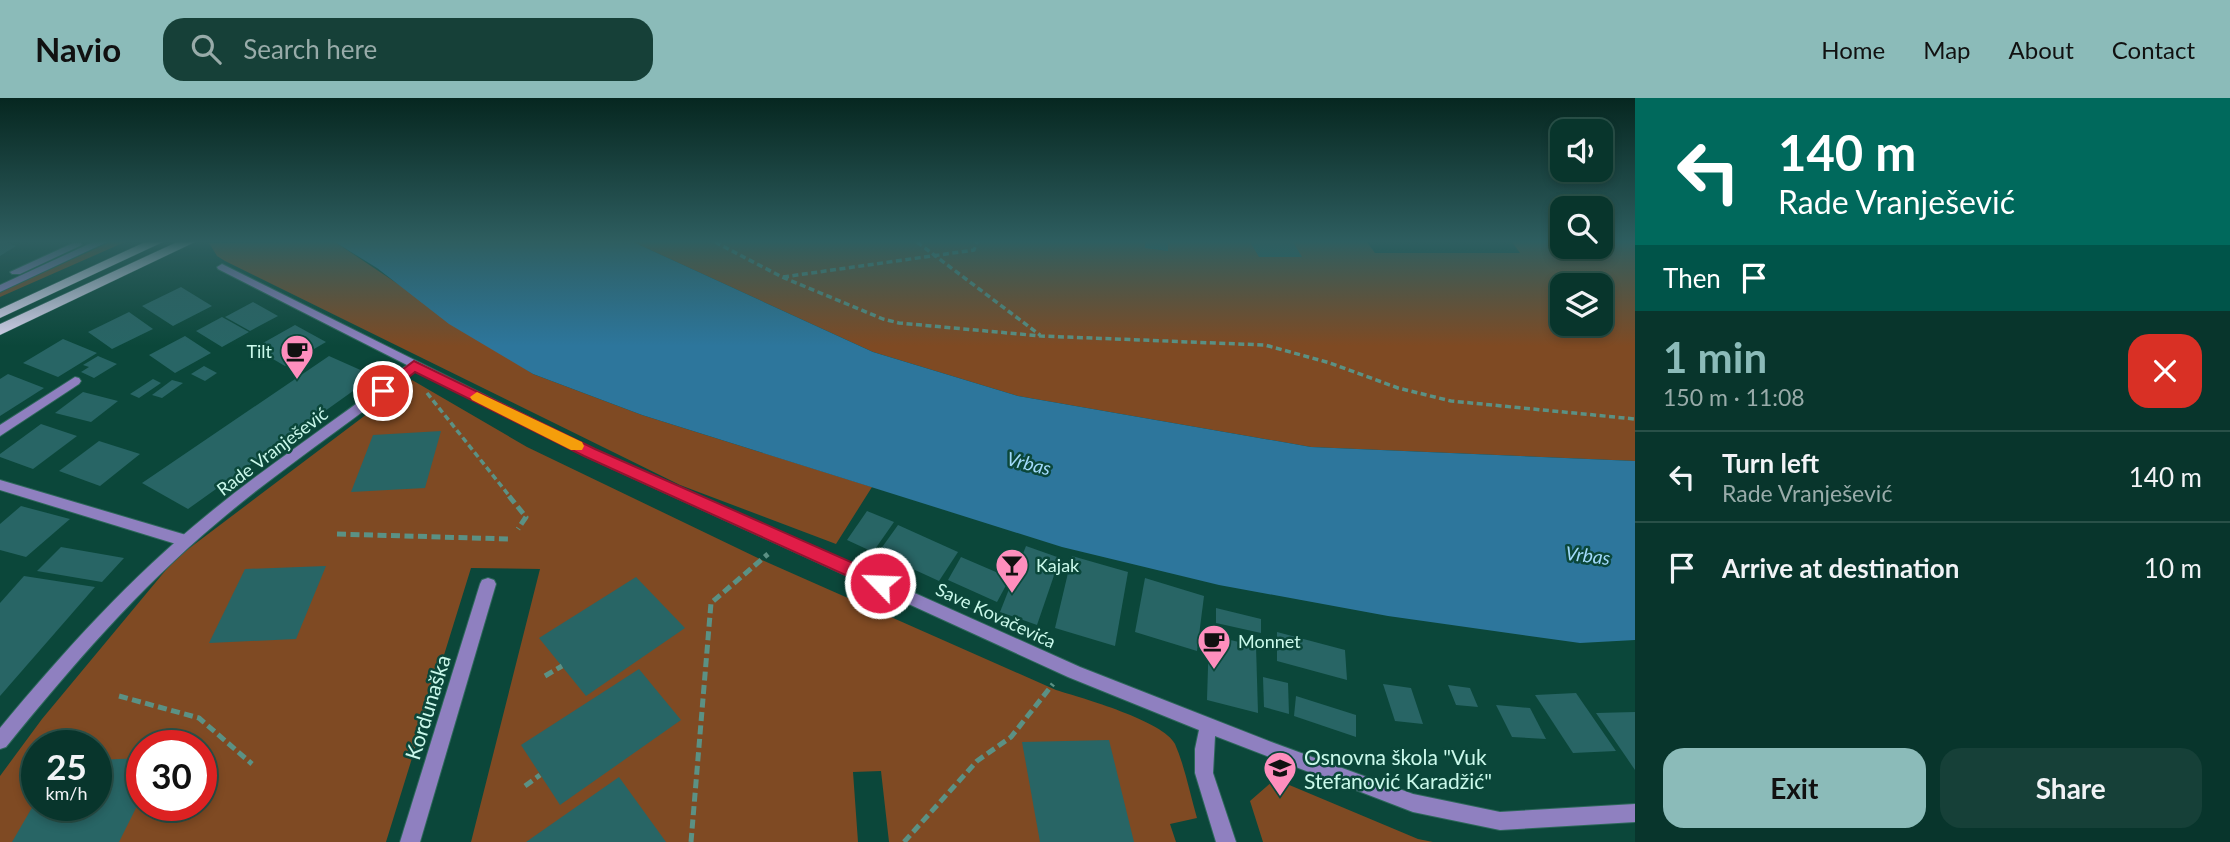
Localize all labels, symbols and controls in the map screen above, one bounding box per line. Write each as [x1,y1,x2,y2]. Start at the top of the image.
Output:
search box [163,18,653,81]
text: Navio [35,29,121,69]
icon: search [187,30,225,68]
text: Search here [243,33,377,65]
text: Home [1821,35,1885,64]
text: Map [1923,35,1971,64]
text: About [2009,35,2074,64]
text: Contact [2112,35,2195,64]
map controls [1550,119,1613,336]
button: sound [1550,119,1613,182]
text: 140 m [1778,123,1916,181]
icon: left [1663,126,1754,217]
text: Rade Vranješević [1778,182,2015,221]
button: search [1550,196,1613,259]
icon: arrive [1735,259,1773,297]
text: Then [1663,262,1721,294]
button: layers [1550,273,1613,336]
cafe icon: Tilt [278,332,316,381]
text: 1 min [1663,332,1767,382]
button: close [2128,334,2202,408]
place label: Tilt [246,340,273,362]
pin [353,361,413,421]
icon: arrive [364,372,402,410]
text: 150 m · 11:08 [1663,383,1805,411]
street label: Rade Vranješević [212,402,332,500]
water label: Vrbas [1004,446,1054,480]
text: Turn left [1722,447,1819,479]
icon: left [1663,458,1701,496]
text: 140 m [2129,461,2202,493]
text: Rade Vranješević [1722,479,1892,507]
water label: Vrbas [1564,541,1612,569]
position arrow [843,546,917,620]
bar icon: Kajak [993,546,1031,595]
icon: arrive [1663,549,1701,587]
text: Arrive at destination [1722,552,1959,584]
text: 10 m [2144,552,2202,584]
place label: Kajak [1036,554,1080,576]
street label: Save Kovačevića [933,578,1059,652]
cafe icon: Monnet [1195,622,1233,671]
place label: Monnet [1238,630,1301,652]
street label: Kordunaška [399,652,455,762]
speed limit sign: 30 [126,730,217,821]
place label: Osnovna škola "Vuk Stefanović Karadžić" [1304,744,1492,793]
text: 25 [46,745,87,787]
button: Exit [1663,748,1926,828]
button: Share [1940,748,2202,828]
school or university icon: Osnovna škola "Vuk Stefanović Karadžić" [1261,749,1299,798]
text: km/h [45,782,88,804]

